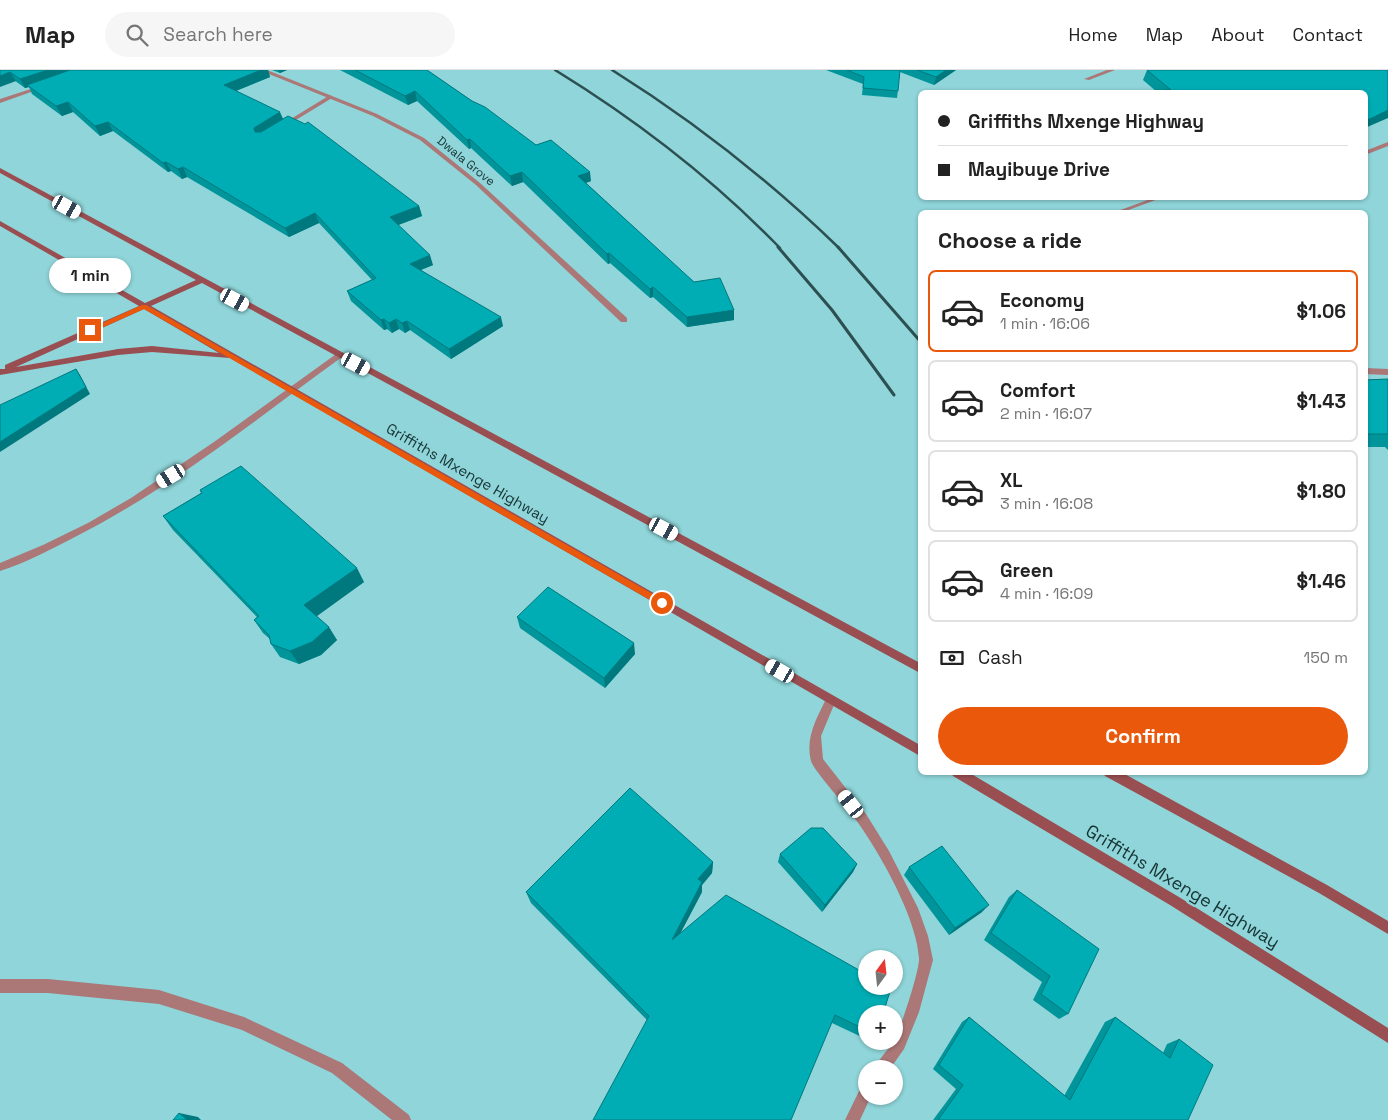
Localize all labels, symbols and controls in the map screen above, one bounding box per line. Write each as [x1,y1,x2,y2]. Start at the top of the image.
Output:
search box [105,12,455,57]
text: Map [25,19,75,50]
icon: search [123,21,151,49]
text: Search here [163,22,273,47]
text: Home [1069,23,1118,46]
text: Map [1146,23,1183,46]
text: About [1211,23,1265,46]
text: Contact [1293,23,1363,46]
text: Griffiths Mxenge Highway [968,109,1204,134]
street label: Dwala Grove [434,133,498,189]
text: Mayibuye Drive [968,157,1110,182]
car [50,193,83,221]
text: Choose a ride [938,226,1082,254]
callout: 1 min [49,258,131,292]
text: 1 min [70,265,110,286]
car [218,286,251,314]
text: Economy [1000,288,1084,313]
icon: car [940,289,985,334]
text: $1.06 [1296,299,1346,324]
text: 1 min · 16:06 [1000,313,1090,334]
route end [79,319,101,341]
car [339,350,372,378]
text: Comfort [1000,378,1076,403]
icon: car [940,379,985,424]
text: $1.43 [1297,389,1346,414]
text: 2 min · 16:07 [1000,403,1092,424]
street label: Griffiths Mxenge Highway [383,418,553,528]
car [154,462,187,490]
text: XL [1000,468,1023,493]
icon: car [940,469,985,514]
text: $1.80 [1297,479,1346,504]
text: 3 min · 16:08 [1000,493,1093,514]
car [647,515,680,543]
text: Green [1000,558,1053,583]
icon: car [940,559,985,604]
text: $1.46 [1296,569,1346,594]
text: 4 min · 16:09 [1000,583,1093,604]
route start [651,592,673,614]
icon: cash [938,644,966,672]
text: Cash [978,645,1023,670]
text: 150 m [1304,647,1348,668]
car [763,657,796,685]
button: Confirm [938,707,1348,765]
car [835,788,866,820]
street label: Griffiths Mxenge Highway [1082,819,1284,953]
north arrow [858,950,902,995]
map controls [858,950,903,1105]
button: + [858,1005,903,1050]
button: − [858,1060,903,1105]

